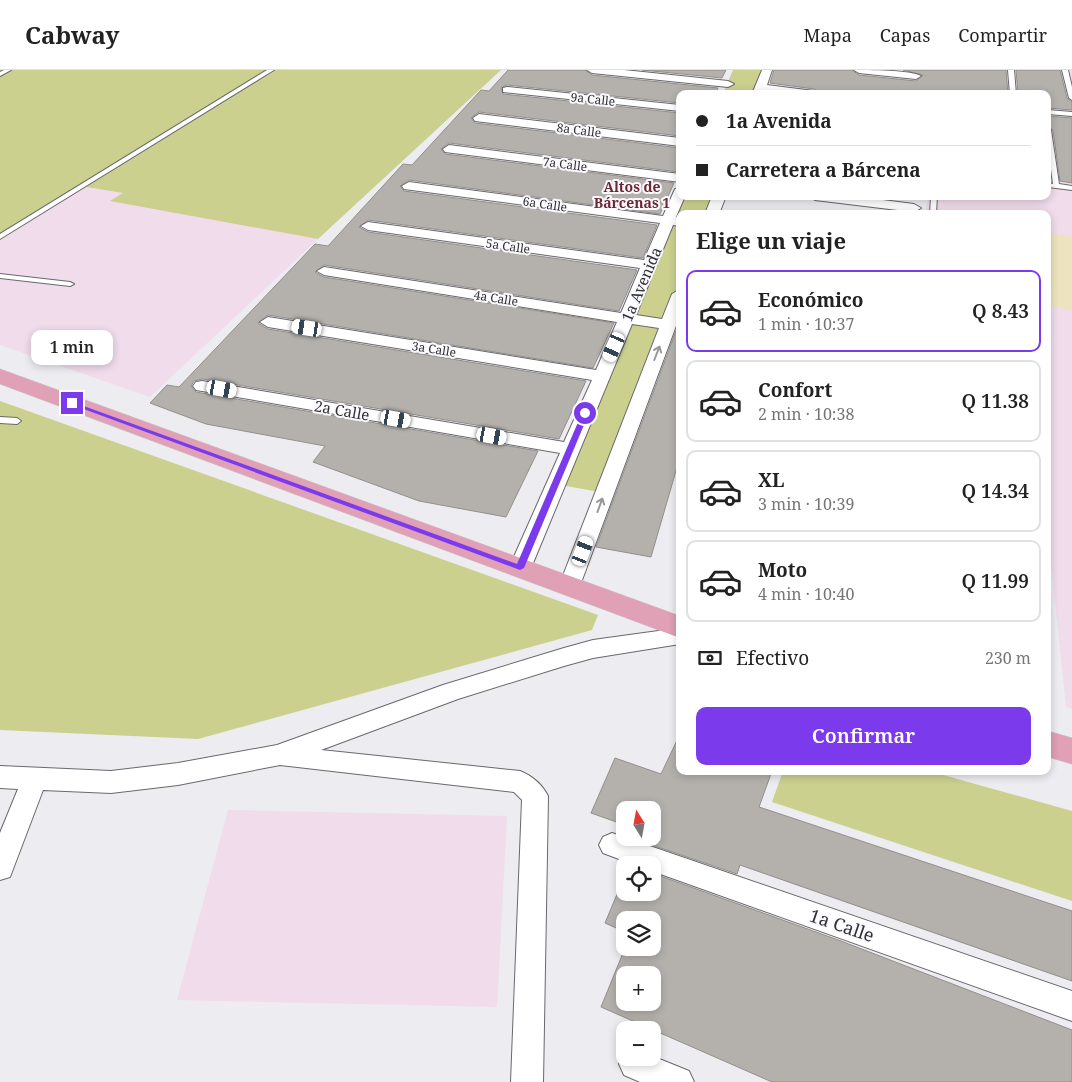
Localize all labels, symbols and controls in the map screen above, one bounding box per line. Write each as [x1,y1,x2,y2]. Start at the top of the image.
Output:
text: Cabway [25,18,119,51]
text: Mapa [804,23,852,47]
text: Capas [880,23,930,47]
text: Compartir [958,23,1047,47]
street label: 9a Calle [570,88,616,110]
text: 1a Avenida [726,108,832,134]
street label: 8a Calle [556,119,602,141]
street label: 7a Calle [542,153,588,175]
text: Carretera a Bárcena [726,157,921,183]
district label: Altos de Bárcenas 1 [594,177,670,212]
street label: 6a Calle [522,192,568,216]
text: Elige un viaje [696,225,846,255]
street label: 5a Calle [485,234,531,258]
street label: 1a Avenida [616,244,666,324]
street label: 4a Calle [473,286,519,310]
text: Económico [758,287,864,313]
icon: car [698,289,743,334]
text: Q 8.43 [972,298,1029,324]
text: 1 min · 10:37 [758,313,854,335]
car [291,318,322,338]
callout: 1 min [31,330,113,366]
car [601,330,626,364]
text: 1 min [50,336,94,358]
street label: 3a Calle [411,337,457,361]
one-way arrow [653,346,662,361]
text: Confort [758,377,832,403]
car [205,379,238,399]
icon: car [698,379,743,424]
text: Q 11.38 [961,388,1029,414]
route end [61,392,83,414]
street label: 2a Calle [313,395,371,425]
route start [574,402,596,424]
text: 2 min · 10:38 [758,403,854,425]
car [379,409,412,429]
car [475,426,508,446]
text: XL [758,467,784,493]
icon: car [698,469,743,514]
text: Q 14.34 [961,478,1029,504]
text: 3 min · 10:39 [758,493,854,515]
one-way arrow [596,498,605,514]
car [570,534,595,568]
text: Moto [758,557,807,583]
icon: car [698,559,743,604]
text: Q 11.99 [961,568,1029,594]
text: 4 min · 10:40 [758,583,854,605]
icon: cash [696,644,724,672]
text: Efectivo [736,645,809,671]
text: 230 m [985,647,1031,669]
button: Confirmar [696,707,1031,765]
north arrow [616,801,661,846]
map controls [616,801,661,1066]
button: locate [616,856,661,901]
street label: 1a Calle [806,903,878,947]
button: layers [616,911,661,956]
button: + [616,966,661,1011]
button: − [616,1021,661,1066]

